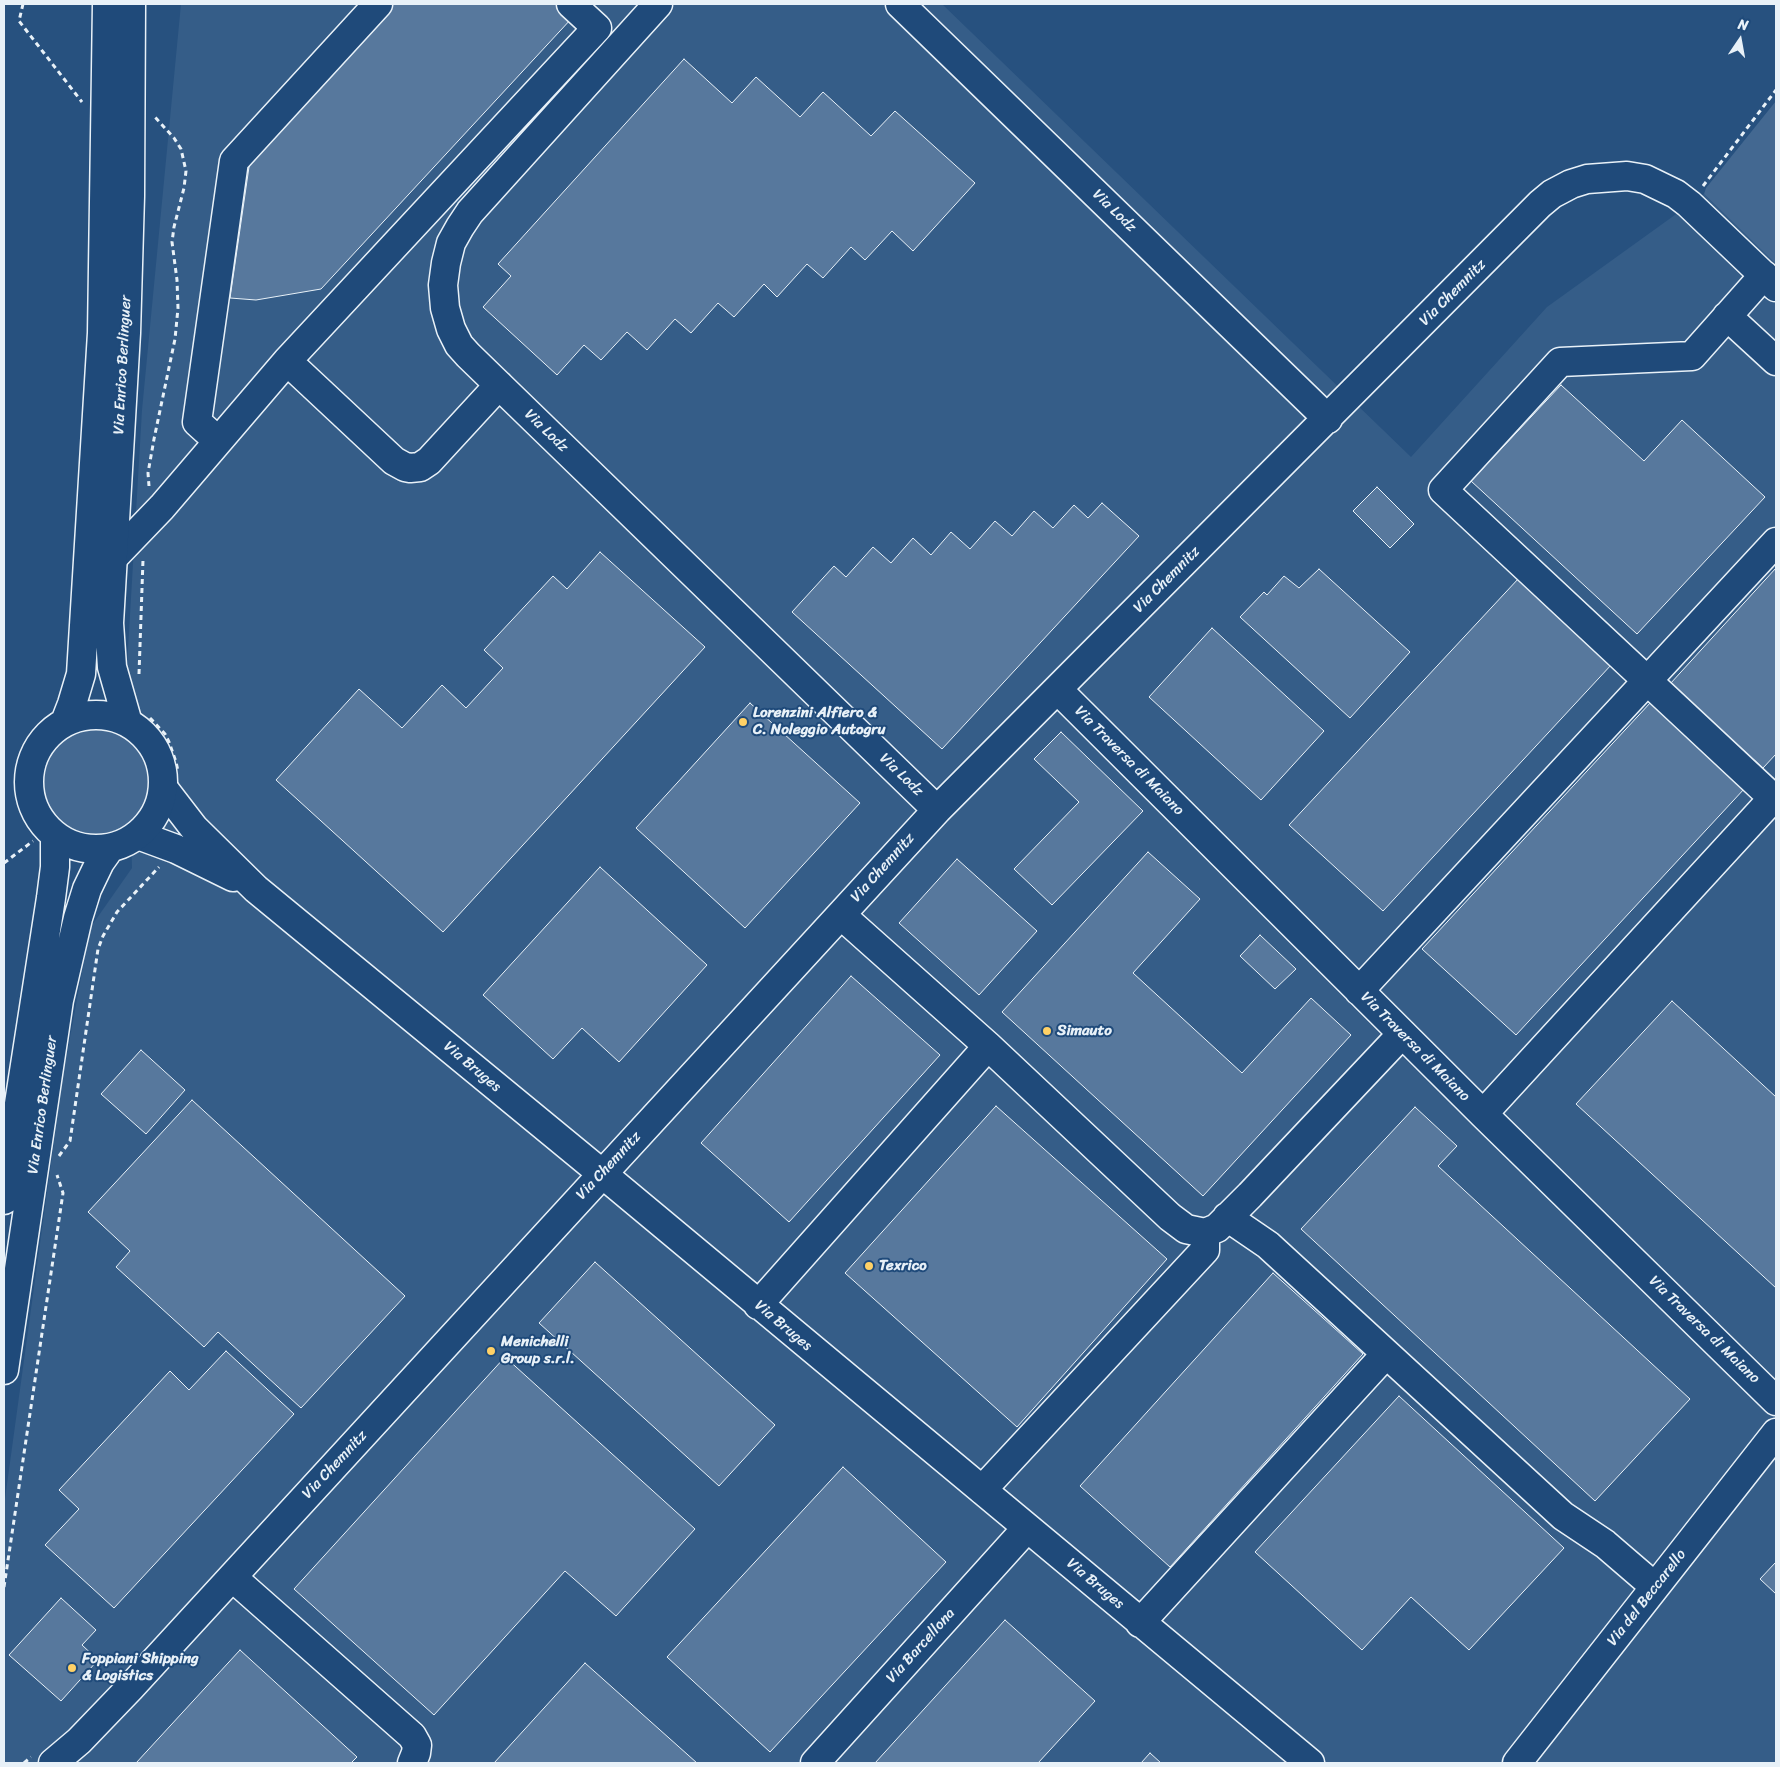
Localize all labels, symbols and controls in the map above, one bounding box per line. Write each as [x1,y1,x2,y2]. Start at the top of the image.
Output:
text: N [1736,12,1751,38]
north arrow [1715,15,1765,65]
street label: Via Lodz [1088,186,1140,236]
street label: Via Chemnitz [1416,256,1490,330]
street label: Via Enrico Berlinguer [110,295,136,435]
street label: Via Lodz [520,406,572,456]
street label: Via Chemnitz [1130,543,1204,617]
street label: Via Traversa di Maiano [1071,703,1187,819]
place label: Lorenzini Alfiero & C. Noleggio Autogru [753,704,885,739]
marker: Lorenzini Alfiero & C. Noleggio Autogru [737,716,749,728]
street label: Via Lodz [875,750,927,800]
street label: Via Chemnitz [847,830,919,906]
street label: Via Traversa di Maiano [1357,989,1473,1105]
place label: Simauto [1057,1022,1112,1040]
marker: Simauto [1041,1025,1053,1037]
street label: Via Enrico Berlinguer [24,1035,62,1175]
street label: Via Bruges [440,1038,504,1096]
street label: Via Chemnitz [573,1128,645,1204]
place label: Texrico [879,1257,927,1275]
marker: Texrico [863,1260,875,1272]
street label: Via Traversa di Maiano [1645,1272,1763,1388]
street label: Via Bruges [751,1297,815,1355]
place label: Menichelli Group s.r.l. [501,1333,575,1368]
marker: Menichelli Group s.r.l. [485,1345,497,1357]
street label: Via Chemnitz [299,1427,371,1503]
street label: Via del Beccarello [1604,1546,1690,1650]
street label: Via Bruges [1063,1555,1127,1613]
street label: Via Barcellona [883,1605,959,1687]
place label: Foppiani Shipping & Logistics [82,1650,199,1685]
marker: Foppiani Shipping & Logistics [66,1662,78,1674]

